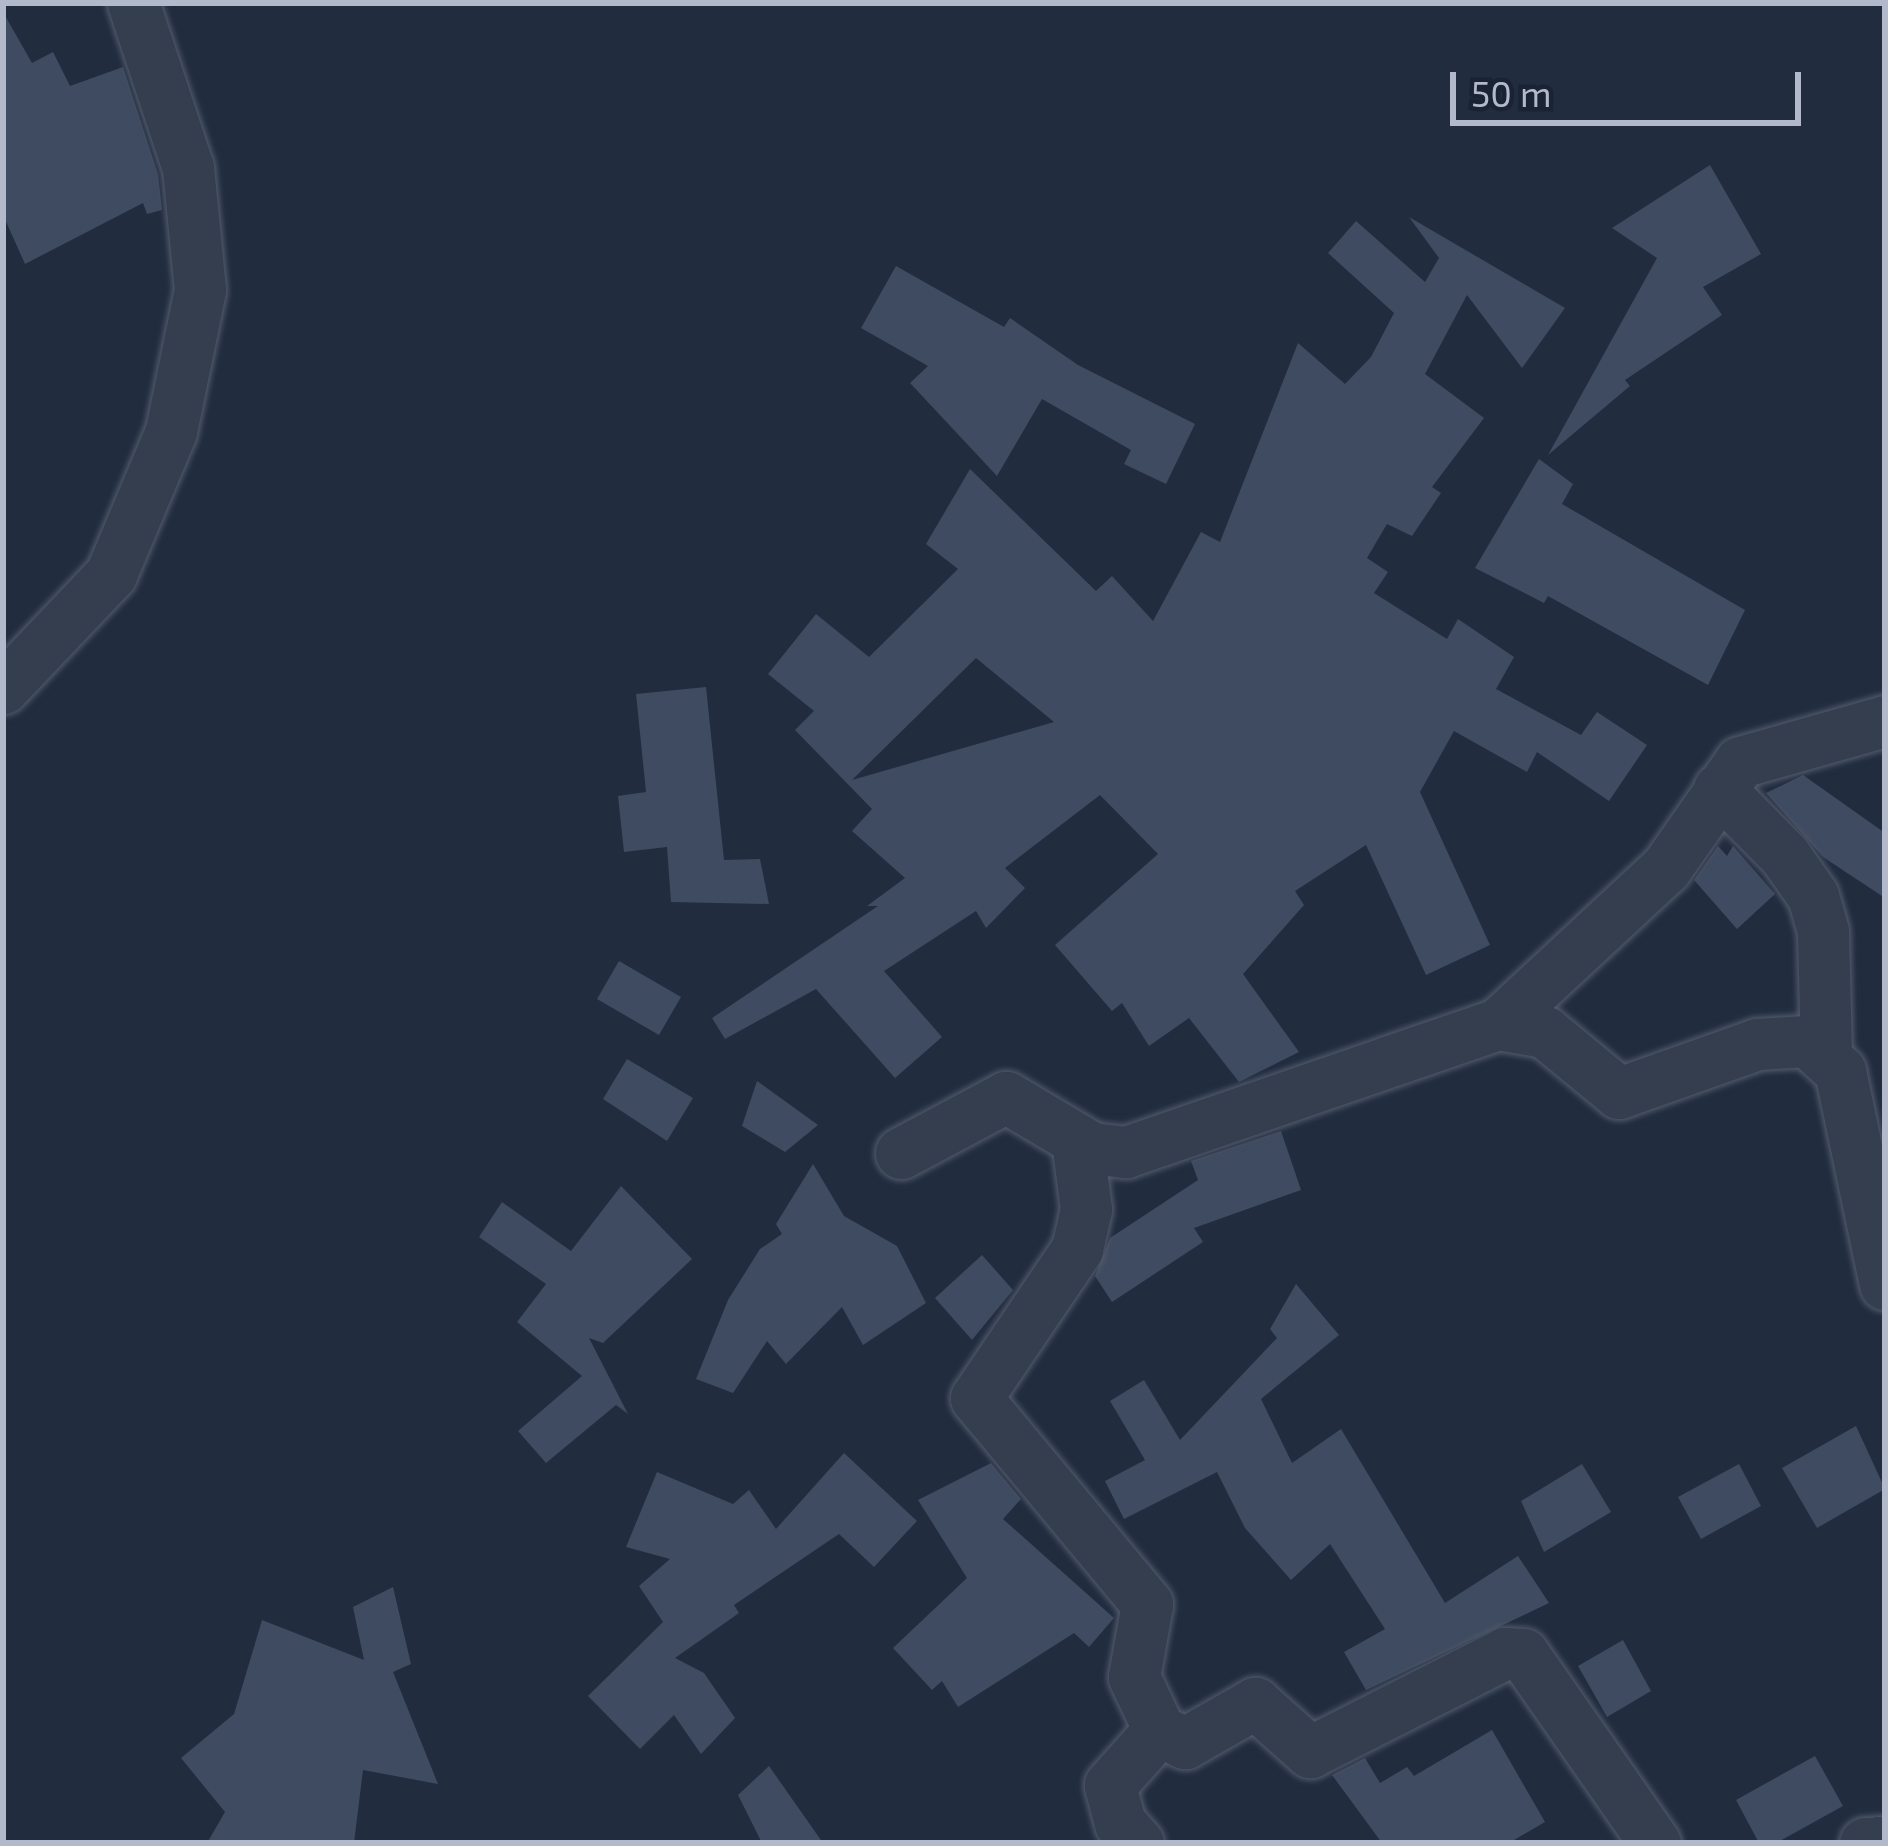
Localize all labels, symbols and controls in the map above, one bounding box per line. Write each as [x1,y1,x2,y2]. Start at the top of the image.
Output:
scale bar [1456,48,1807,122]
text: 50 m [1471,71,1552,114]

